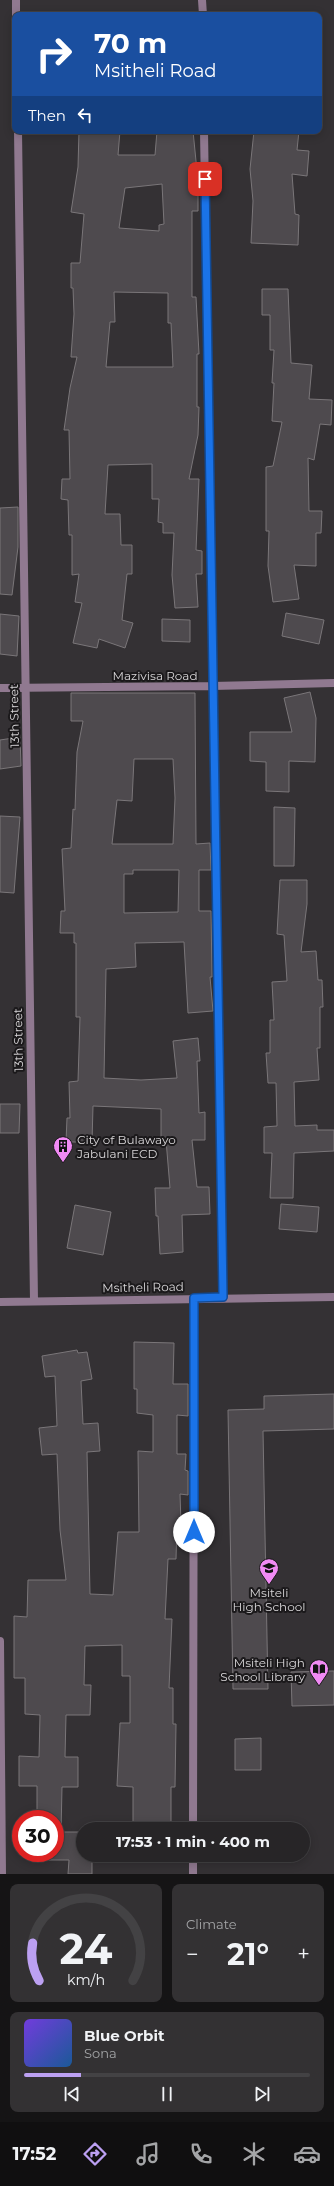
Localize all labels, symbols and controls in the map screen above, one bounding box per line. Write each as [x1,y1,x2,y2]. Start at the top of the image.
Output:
text: 70 m [94,26,167,60]
icon: right [28,28,80,80]
text: Msitheli Road [94,60,216,82]
icon: left [74,104,96,126]
text: Then [28,106,66,125]
pin [188,162,222,196]
icon: arrive [194,168,216,190]
street label: Mazivisa Road [112,668,198,683]
street label: 13th Street [6,684,22,748]
street label: 13th Street [10,1008,26,1072]
place label: City of Bulawayo Jabulani ECD [76,1132,176,1161]
building icon: City of Bulawayo Jabulani ECD [52,1135,74,1163]
street label: Msitheli Road [102,1279,184,1295]
position arrow [173,1511,215,1553]
school or university icon: Msiteli High School [258,1557,280,1585]
place label: Msiteli High School [233,1585,305,1614]
place label: Msiteli High School Library [220,1655,305,1684]
library icon: Msiteli High School Library [308,1658,330,1686]
speed limit sign: 30 [12,1810,64,1862]
text: 17:53 · 1 min · 400 m [116,1832,270,1851]
text: Climate [186,1916,237,1932]
text: 24 [60,1924,113,1974]
text: 21° [227,1936,269,1973]
text: − [186,1941,199,1968]
text: + [297,1941,310,1968]
text: km/h [67,1971,105,1989]
text: Blue Orbit [84,2026,164,2045]
text: Sona [84,2045,117,2061]
icon: previous [61,2083,83,2105]
icon: pause [156,2083,178,2105]
icon: next [251,2083,273,2105]
icon: directions [81,2140,109,2168]
icon: music [134,2140,162,2168]
icon: phone [187,2140,215,2168]
icon: climate [240,2140,268,2168]
icon: car [293,2140,321,2168]
text: 17:52 [13,2143,56,2165]

